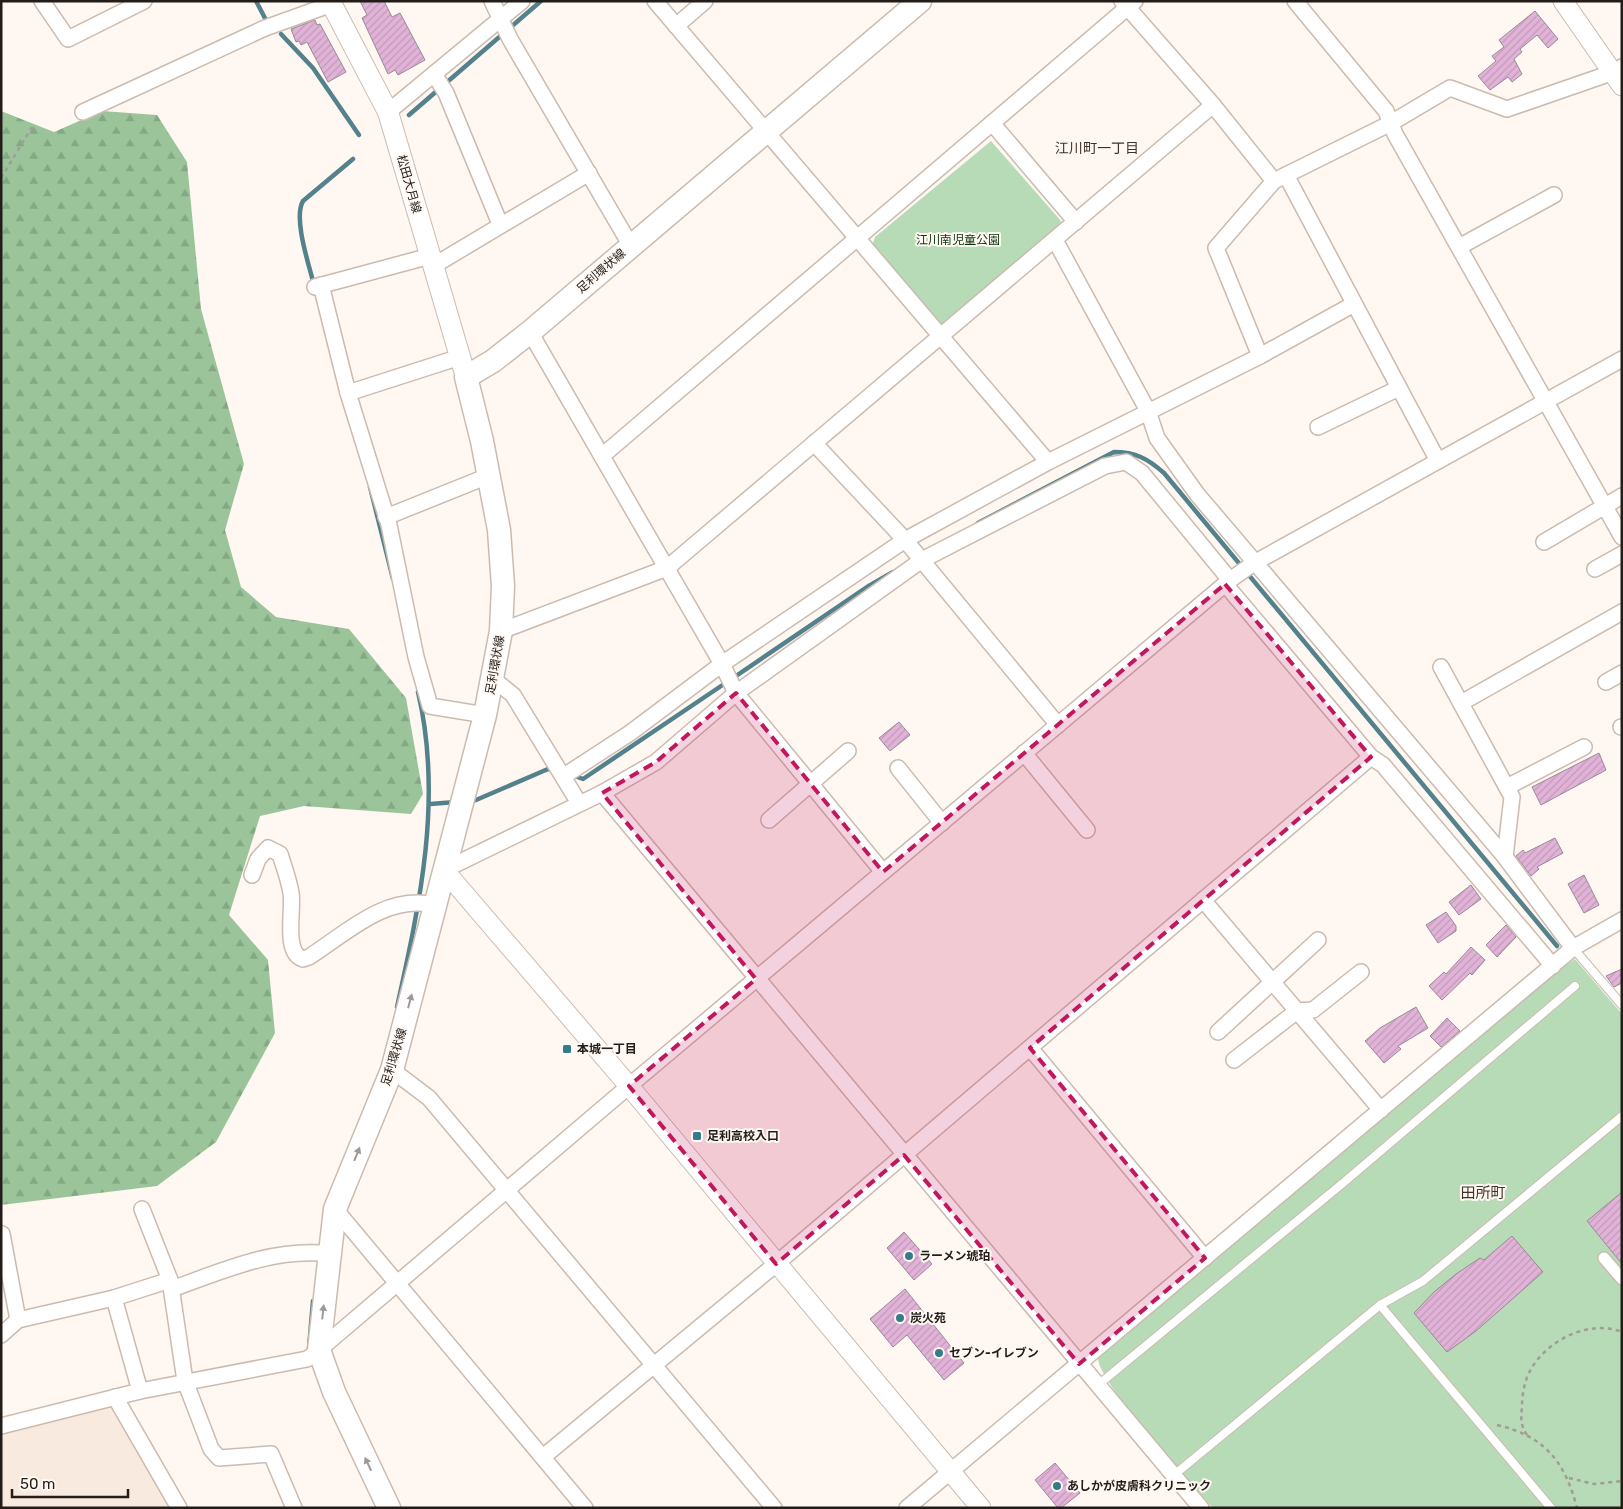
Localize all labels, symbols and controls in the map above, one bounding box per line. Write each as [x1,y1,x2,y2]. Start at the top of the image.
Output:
district label: 江川町一丁目 [1055,140,1139,157]
street label: 松田大月線 [394,153,424,215]
park label: 江川南児童公園 [916,233,1000,247]
street label: 足利環状線 [574,246,628,296]
street label: 足利環状線 [483,634,507,696]
one-way arrow [406,993,414,1008]
street label: 足利環状線 [379,1026,409,1088]
place label: 本城一丁目 [577,1042,637,1056]
marker: 本城一丁目 [561,1043,573,1055]
place label: 足利高校入口 [707,1129,779,1143]
marker: 足利高校入口 [691,1130,703,1142]
one-way arrow [354,1147,362,1161]
district label: 田所町 [1460,1184,1506,1202]
place label: ラーメン琥珀 [919,1249,991,1263]
marker: ラーメン琥珀 [903,1250,915,1262]
one-way arrow [319,1303,327,1319]
place label: 炭火苑 [910,1311,946,1325]
marker: 炭火苑 [894,1312,906,1324]
place label: セブン-イレブン [949,1346,1039,1360]
marker: セブン-イレブン [933,1347,945,1359]
one-way arrow [364,1457,372,1471]
scale bar [12,1466,129,1498]
text: 50 m [20,1475,55,1493]
place label: あしかが皮膚科クリニック [1067,1479,1211,1493]
marker: あしかが皮膚科クリニック [1051,1480,1063,1492]

